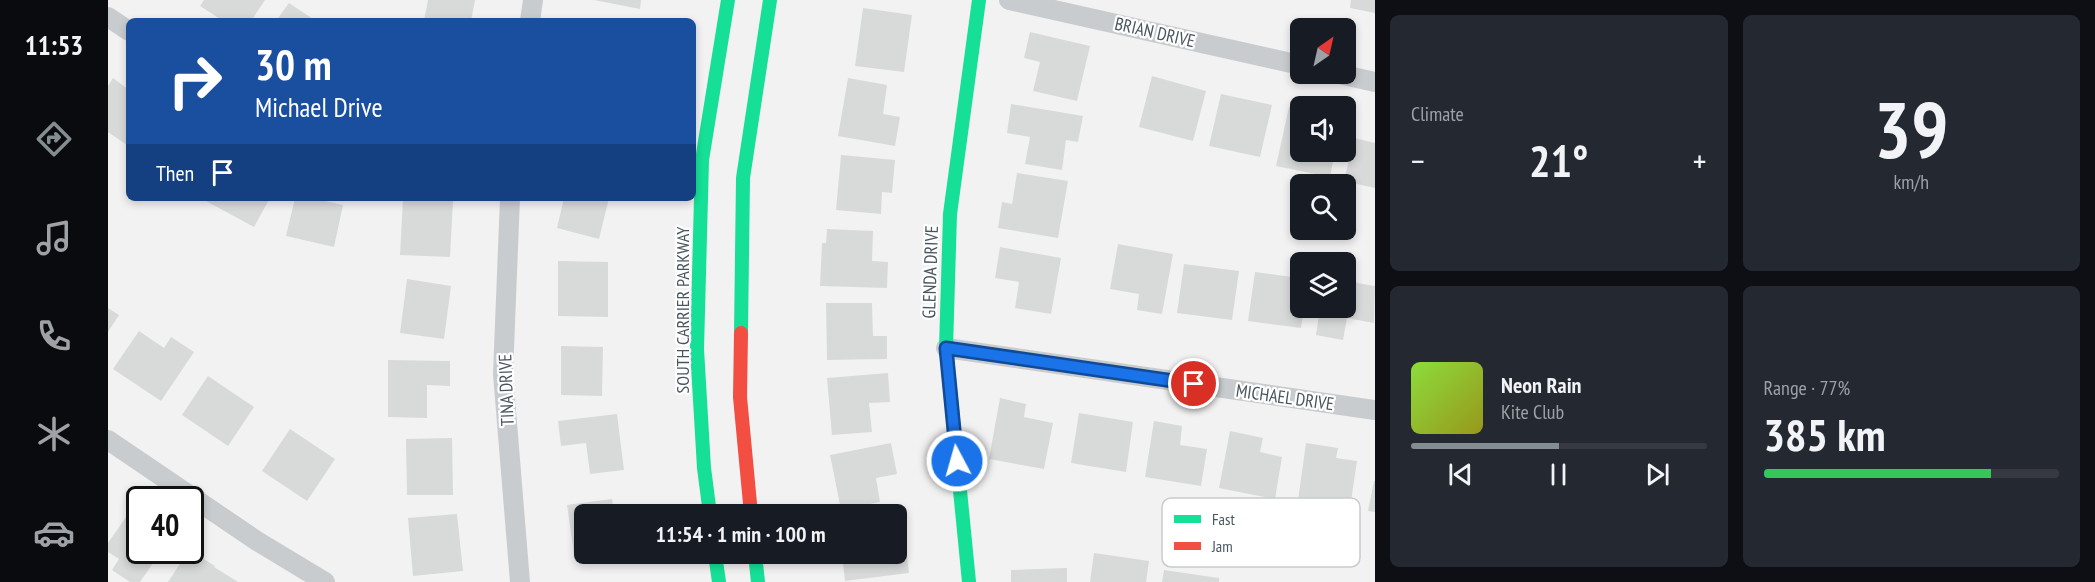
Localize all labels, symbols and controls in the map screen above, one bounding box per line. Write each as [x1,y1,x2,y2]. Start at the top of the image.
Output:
street label: BRIAN DRIVE [1113,12,1197,52]
north arrow [1290,18,1356,84]
map controls [1290,18,1356,318]
text: 11:53 [25,28,83,62]
text: 30 m [255,37,332,92]
icon: right [156,42,234,120]
text: 39 [1874,79,1949,180]
text: Michael Drive [255,90,383,124]
button: sound [1290,96,1356,162]
text: Climate [1411,101,1464,127]
icon: directions [33,118,75,160]
text: 21° [1529,131,1588,189]
text: − [1411,139,1425,182]
text: + [1693,139,1707,182]
icon: arrive [206,156,239,189]
text: Then [156,159,194,187]
text: km/h [1894,169,1929,195]
button: search [1290,174,1356,240]
icon: music [33,217,75,259]
street label: GLENDA DRIVE [917,225,943,319]
street label: SOUTH CARRIER PARKWAY [671,226,694,393]
button: layers [1290,252,1356,318]
icon: phone [33,315,75,357]
street label: TINA DRIVE [493,354,519,426]
pin [1168,358,1219,409]
icon: arrive [1177,367,1210,400]
text: Neon Rain [1501,371,1581,399]
text: Range · 77% [1764,375,1850,401]
street label: MICHAEL DRIVE [1234,379,1336,415]
text: Kite Club [1501,399,1564,425]
text: 385 km [1764,405,1886,463]
icon: climate [33,413,75,455]
position arrow [925,429,989,493]
icon: previous [1444,458,1477,491]
icon: pause [1542,458,1575,491]
icon: next [1641,458,1674,491]
speed limit sign: 40 [126,486,204,564]
legend [1162,498,1360,567]
text: Fast [1212,509,1235,529]
icon: car [33,512,75,554]
text: 11:54 · 1 min · 100 m [655,520,826,548]
text: Jam [1211,536,1233,556]

